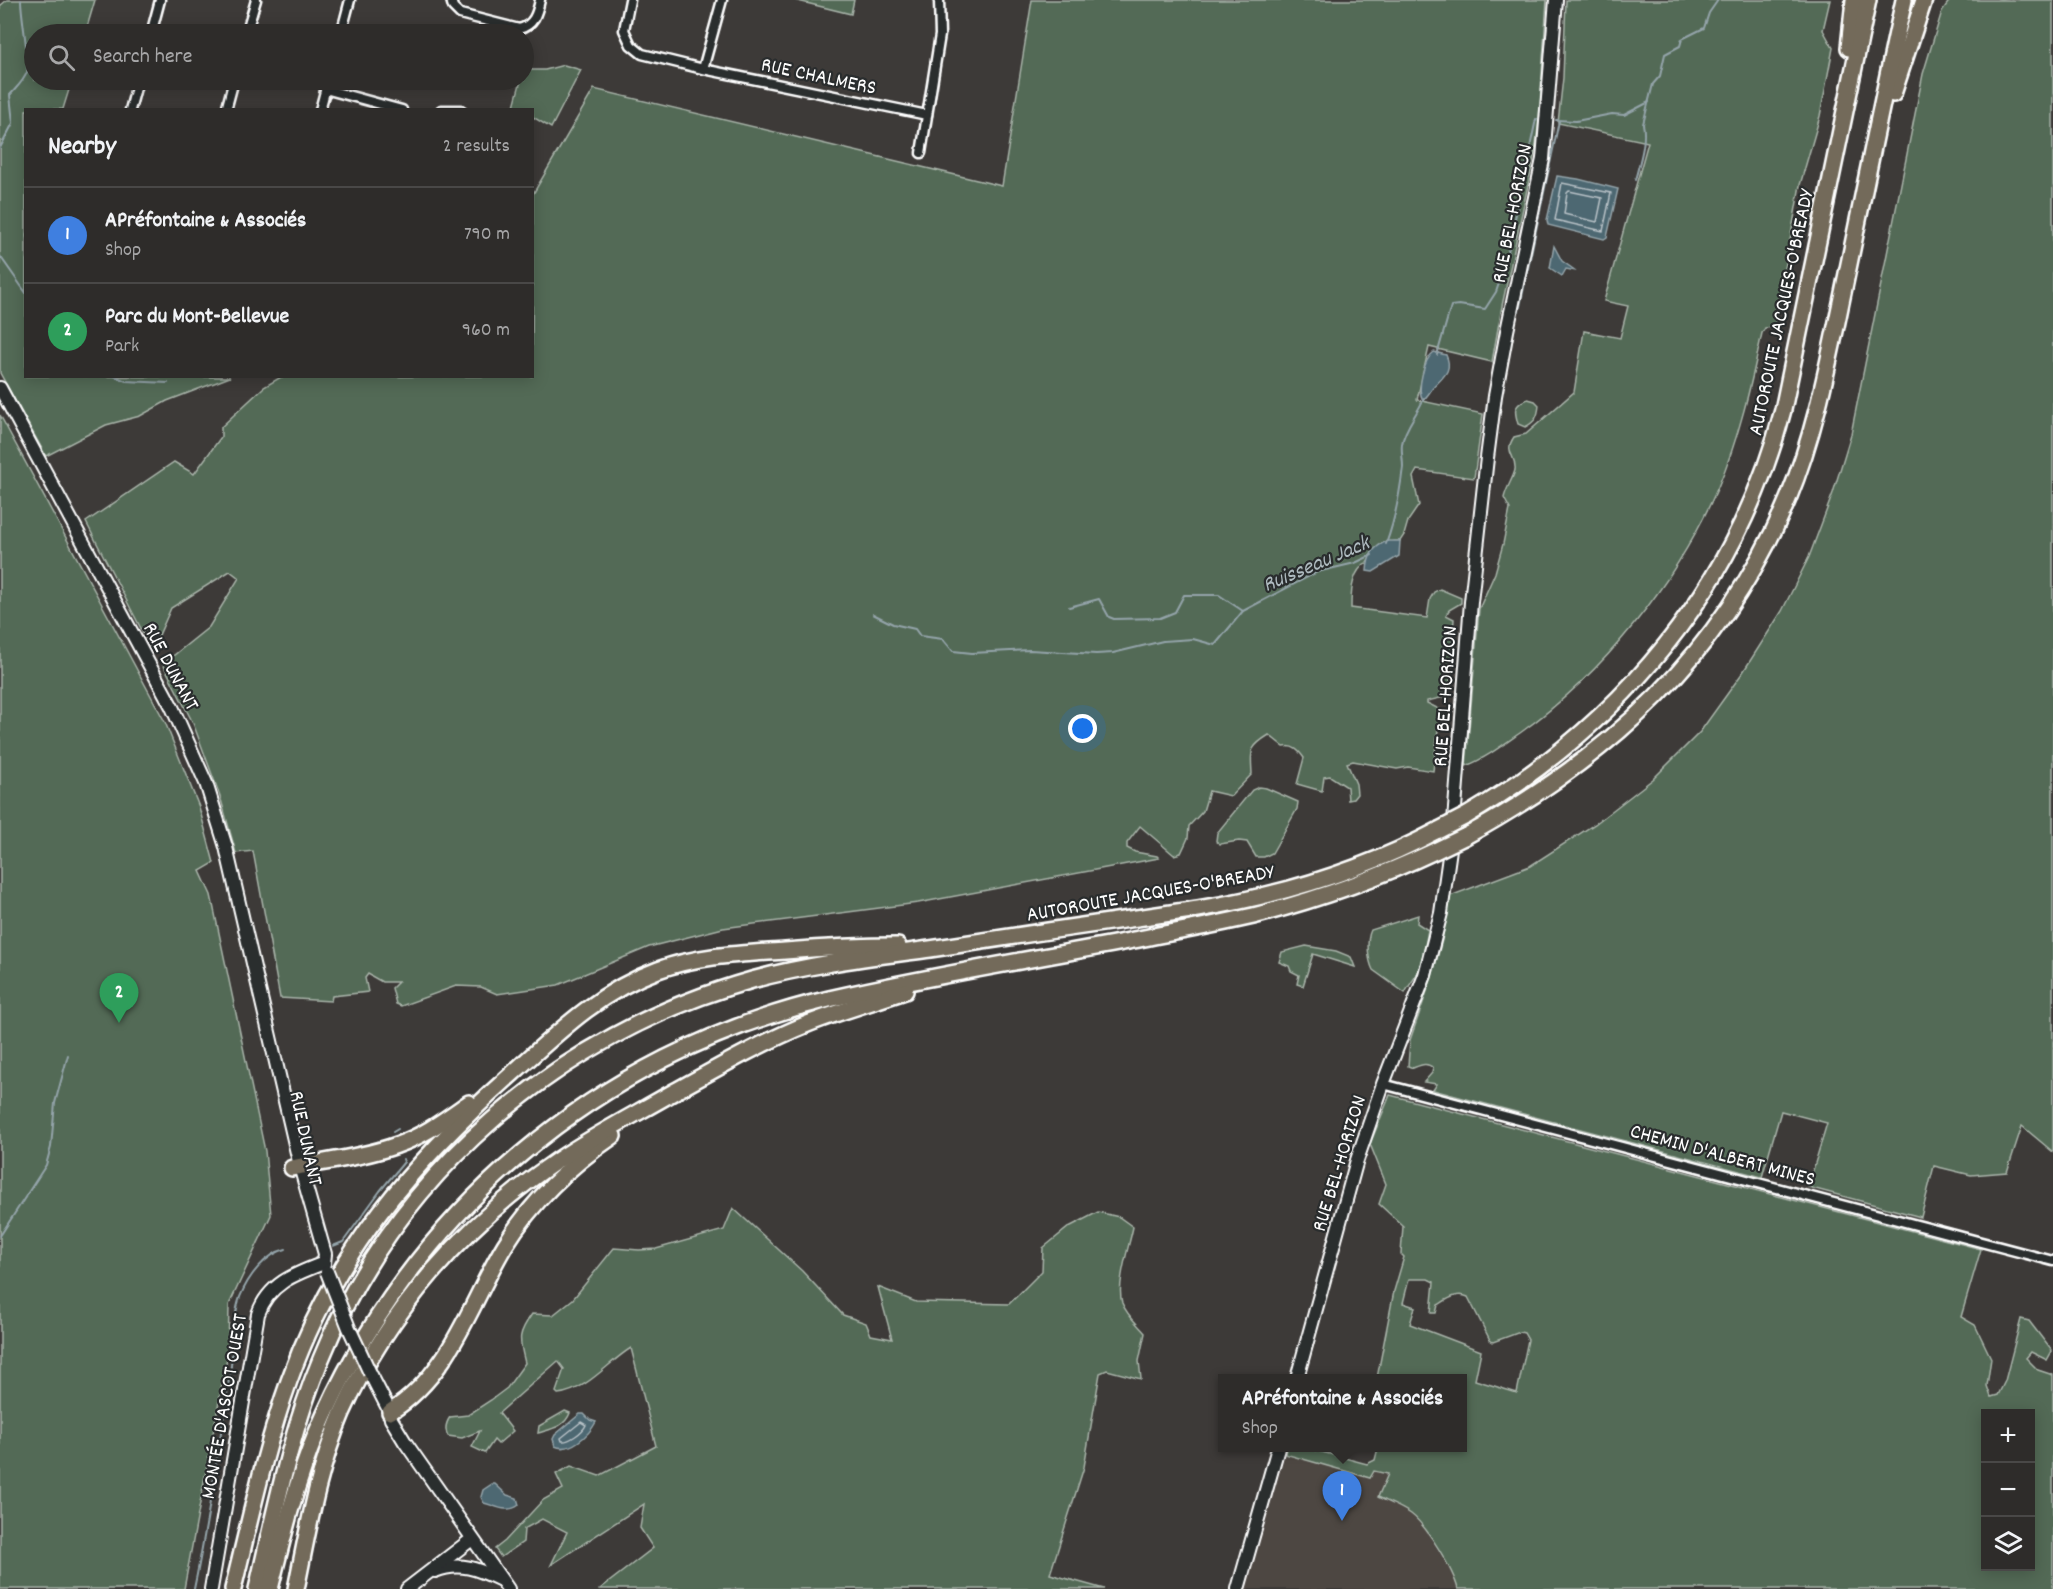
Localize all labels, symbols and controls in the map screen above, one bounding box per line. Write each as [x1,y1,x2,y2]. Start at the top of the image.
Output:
search box [24,24,534,90]
icon: search [45,41,78,74]
text: Search here [93,42,192,73]
street label: RUE CHALMERS [758,51,879,105]
text: Nearby [48,129,116,166]
text: 2 results [443,133,510,161]
street label: RUE BEL-HORIZON [1486,141,1542,286]
street label: AUTOROUTE JACQUES-O'BREADY [1742,186,1824,438]
text: APréfontaine & Associés [105,206,306,237]
text: 1 [65,221,70,249]
text: 790 m [464,221,510,249]
text: Shop [105,237,141,265]
text: Parc du Mont-Bellevue [105,302,289,333]
text: 2 [63,317,72,345]
text: 960 m [462,317,510,345]
text: Park [105,333,139,361]
water label: Ruisseau Jack [1258,528,1376,602]
street label: RUE DUNANT [134,618,205,717]
street label: RUE BEL-HORIZON [1427,625,1467,768]
your location [1068,714,1097,743]
street label: AUTOROUTE JACQUES-O'BREADY [1024,858,1278,932]
pin: 2 [100,974,138,1023]
street label: RUE DUNANT [279,1088,329,1189]
street label: RUE BEL-HORIZON [1306,1092,1376,1236]
street label: CHEMIN D'ALBERT MINES [1626,1118,1818,1196]
street label: MONTÉE D'ASCOT OUEST [195,1311,257,1502]
popup [1218,1374,1467,1452]
text: APréfontaine & Associés [1242,1384,1443,1415]
map controls [1981,1409,2035,1571]
button: + [1981,1409,2035,1463]
text: Shop [1242,1415,1278,1443]
button: − [1981,1463,2035,1517]
pin: 1 [1322,1472,1362,1521]
button: layers [1981,1517,2035,1571]

